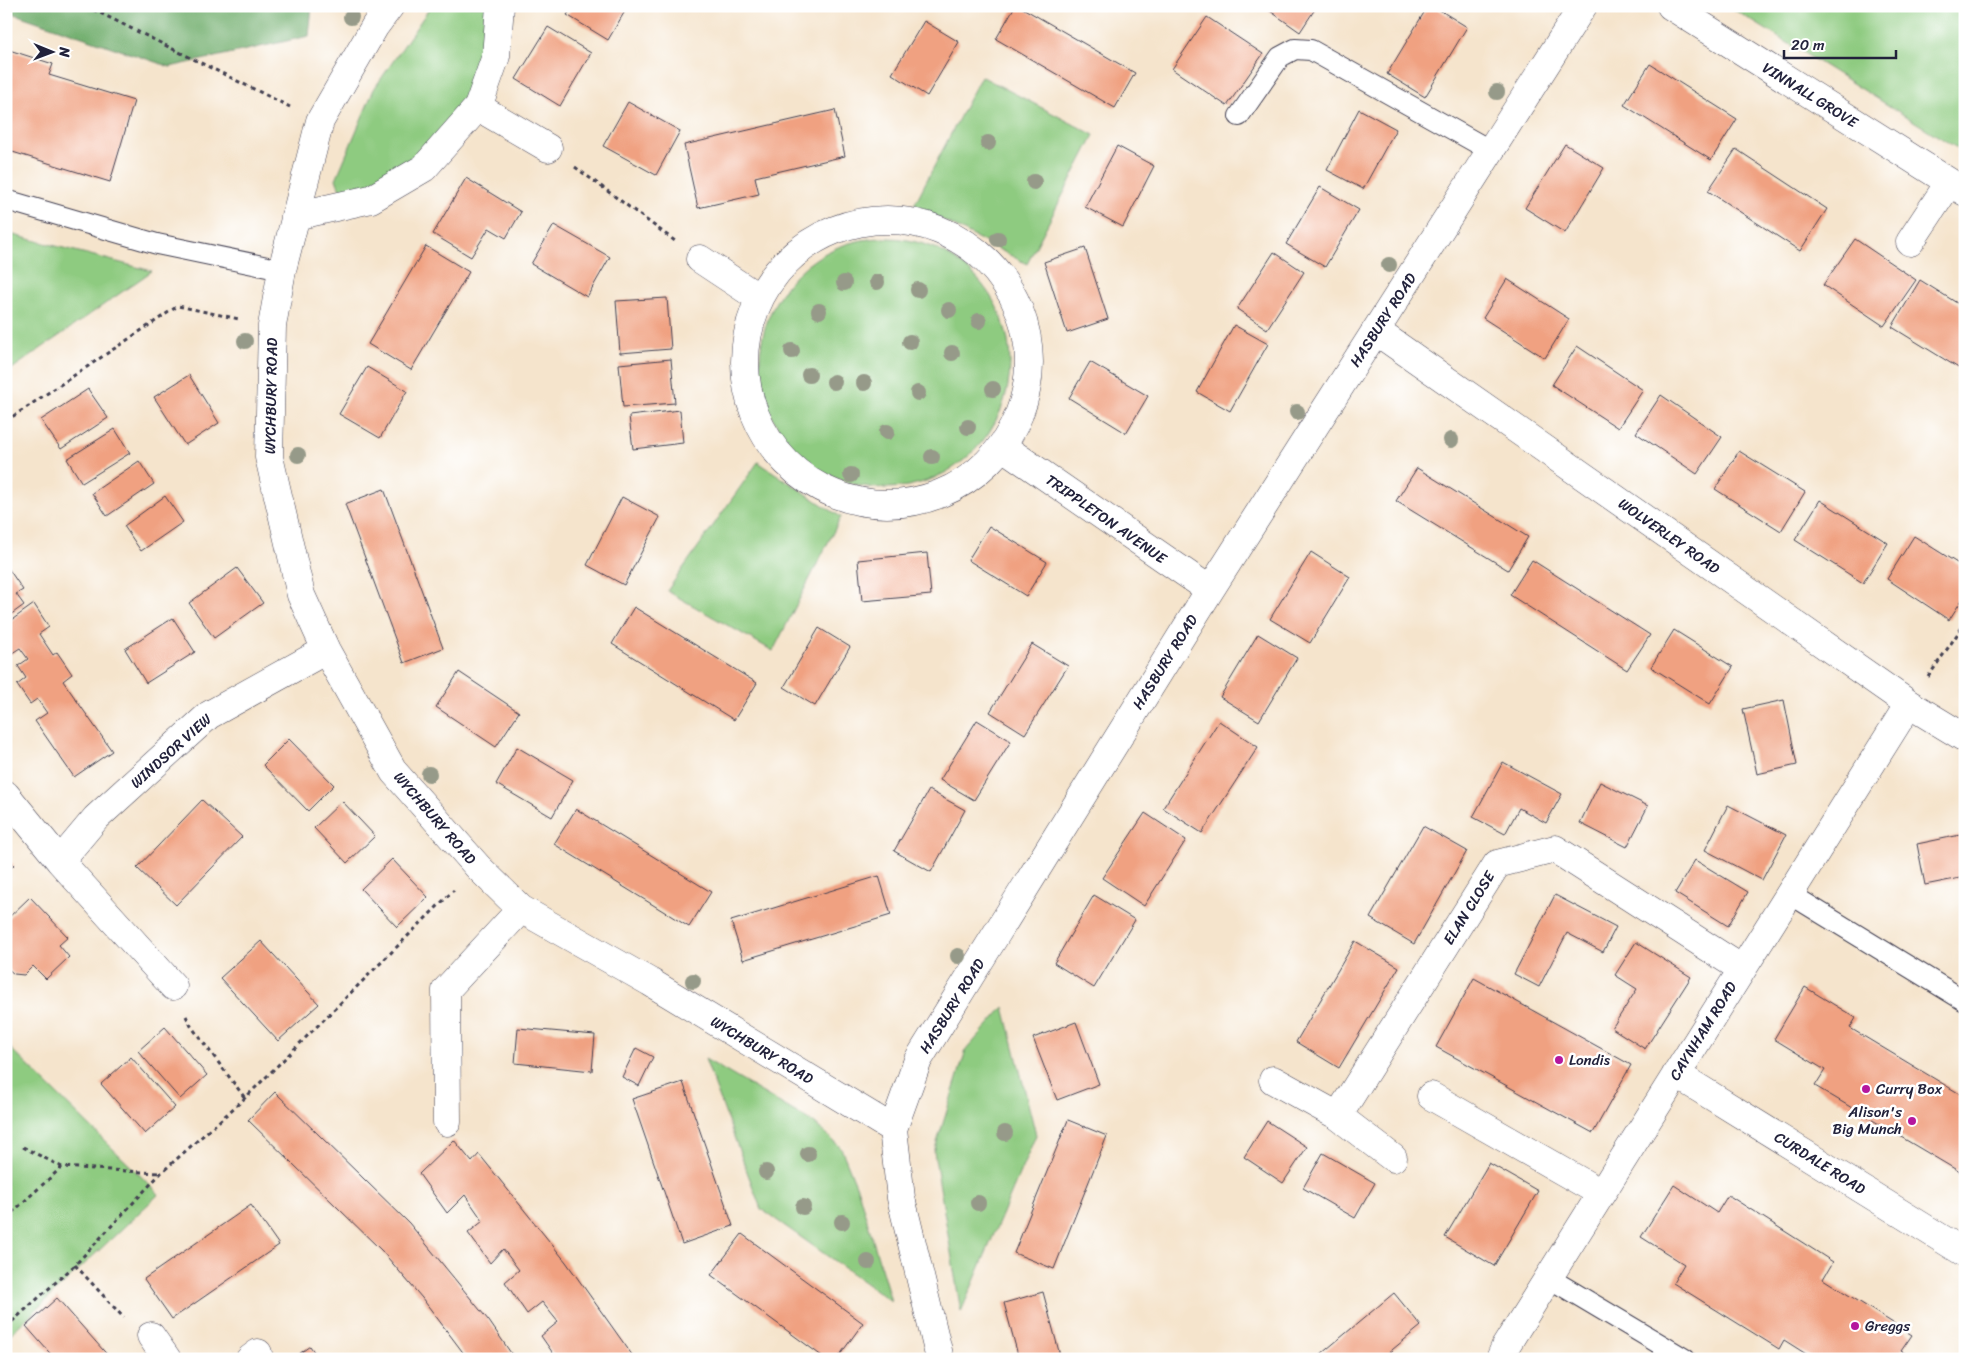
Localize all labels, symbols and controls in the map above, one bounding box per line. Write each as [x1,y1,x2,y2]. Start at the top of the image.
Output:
north arrow [28,28,78,78]
scale bar [1784,28,1896,60]
text: 20 m [1791,32,1825,58]
text: N [52,46,77,58]
street label: VINNALL GROVE [1757,55,1864,136]
street label: HASBURY ROAD [1343,268,1423,372]
street label: WYCHBURY ROAD [257,337,285,454]
street label: TRIPPLETON AVENUE [1040,467,1173,572]
street label: WOLVERLEY ROAD [1613,491,1725,581]
street label: HASBURY ROAD [1125,609,1205,715]
street label: WINDSOR VIEW [124,707,218,795]
street label: WYCHBURY ROAD [387,765,483,871]
street label: ELAN CLOSE [1436,865,1503,950]
street label: HASBURY ROAD [912,953,992,1059]
street label: CAYNHAM ROAD [1662,976,1744,1086]
street label: WYCHBURY ROAD [705,1009,819,1091]
place label: Londis [1569,1047,1611,1073]
marker: Londis [1553,1054,1565,1066]
place label: Curry Box [1876,1076,1943,1102]
marker: Curry Box [1860,1083,1872,1095]
place label: Alison's Big Munch [1833,1099,1902,1142]
marker: Alison's Big Munch [1906,1115,1918,1127]
street label: CURDALE ROAD [1769,1124,1871,1202]
place label: Greggs [1865,1313,1910,1339]
marker: Greggs [1849,1320,1861,1332]

